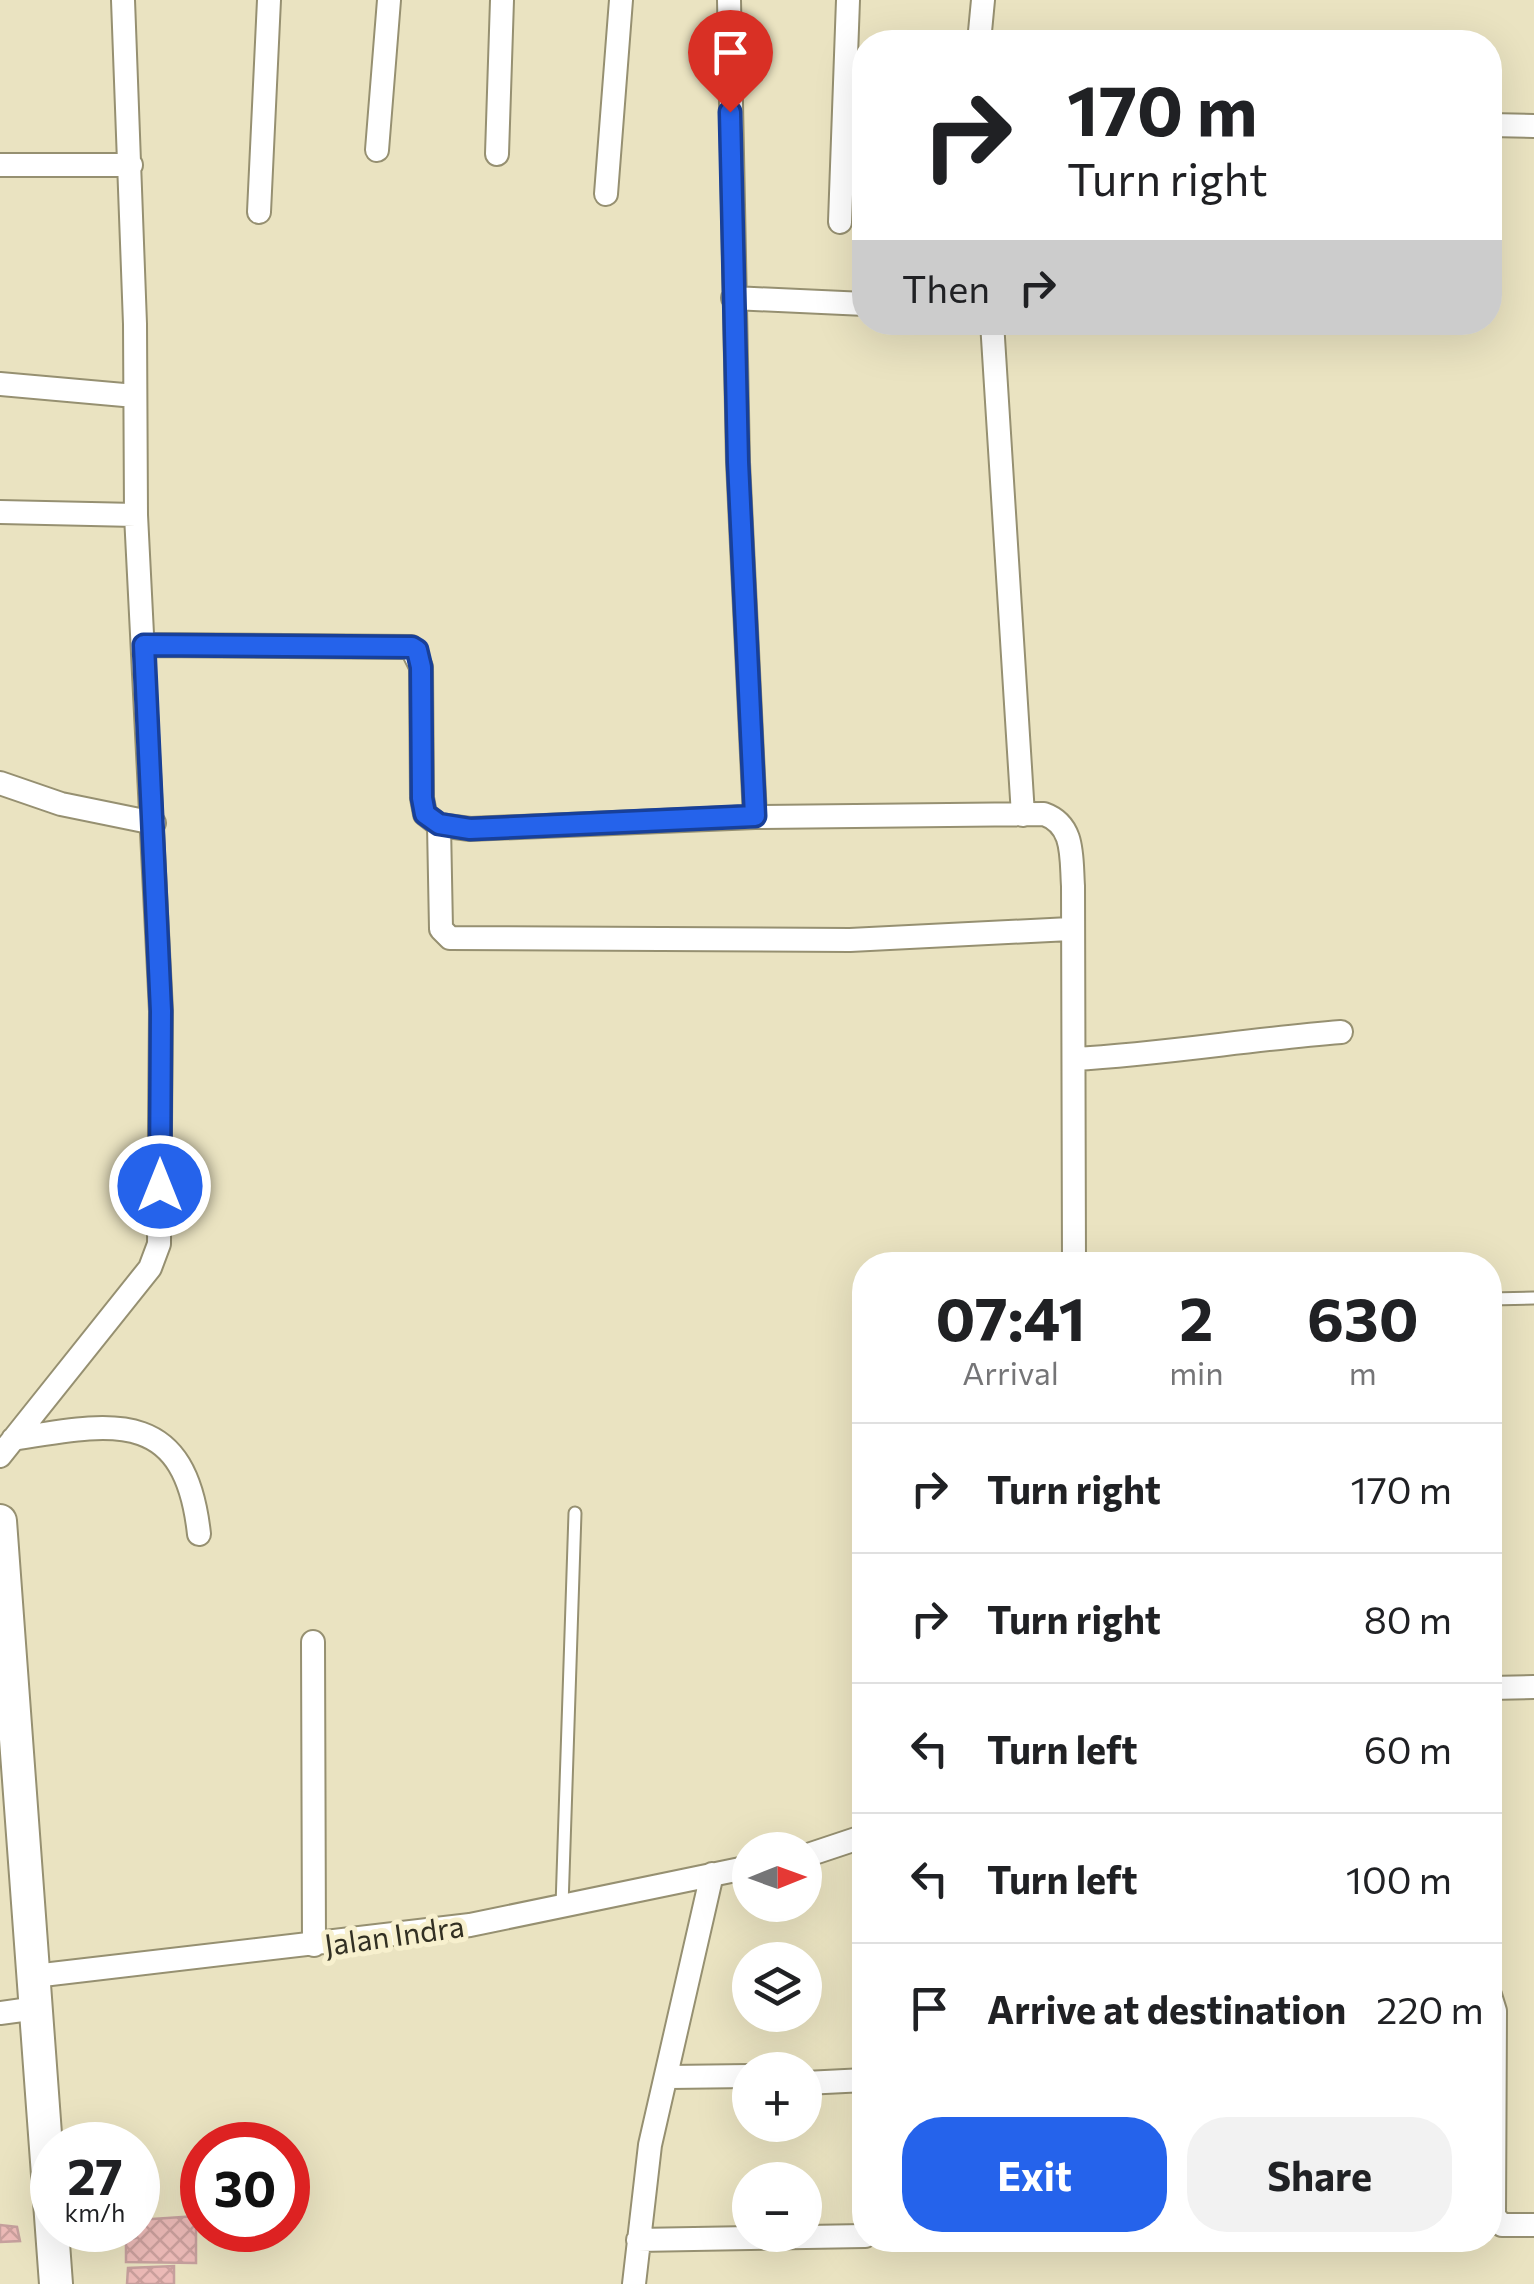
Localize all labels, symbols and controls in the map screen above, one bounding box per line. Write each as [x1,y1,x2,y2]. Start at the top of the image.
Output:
pin [688,10,773,113]
icon: arrive [703,25,758,80]
text: 170 m [1067,65,1258,150]
icon: right [902,70,1032,200]
text: Turn right [1067,150,1268,205]
icon: right [1010,260,1065,315]
text: Then [902,264,990,311]
position arrow [108,1134,212,1238]
text: 07:41 [935,1280,1086,1353]
text: 2 [1179,1280,1213,1353]
text: 630 [1307,1280,1419,1353]
text: Arrival [962,1352,1059,1392]
text: min [1169,1352,1224,1392]
text: m [1349,1352,1377,1392]
icon: right [902,1461,957,1516]
text: Turn right [987,1465,1161,1512]
text: 170 m [1351,1465,1452,1512]
icon: right [902,1591,957,1646]
text: Turn right [987,1595,1161,1642]
text: 80 m [1364,1595,1452,1642]
icon: left [902,1721,957,1776]
text: Turn left [987,1725,1138,1772]
text: 60 m [1364,1725,1452,1772]
north arrow [732,1832,822,1922]
map controls [732,1832,822,2252]
icon: left [902,1851,957,1906]
text: Turn left [987,1855,1138,1902]
text: 100 m [1346,1855,1452,1902]
street label: Jalan Indra [322,1906,466,1962]
button: layers [732,1942,822,2032]
icon: arrive [902,1981,957,2036]
text: Arrive at destination [987,1985,1346,2032]
text: 220 m [1376,1985,1484,2032]
button: + [732,2052,822,2142]
button: Exit [902,2117,1167,2232]
button: Share [1187,2117,1452,2232]
speed limit sign: 30 [180,2122,310,2252]
text: 27 [67,2144,123,2205]
button: − [732,2162,822,2252]
text: km/h [65,2197,125,2227]

